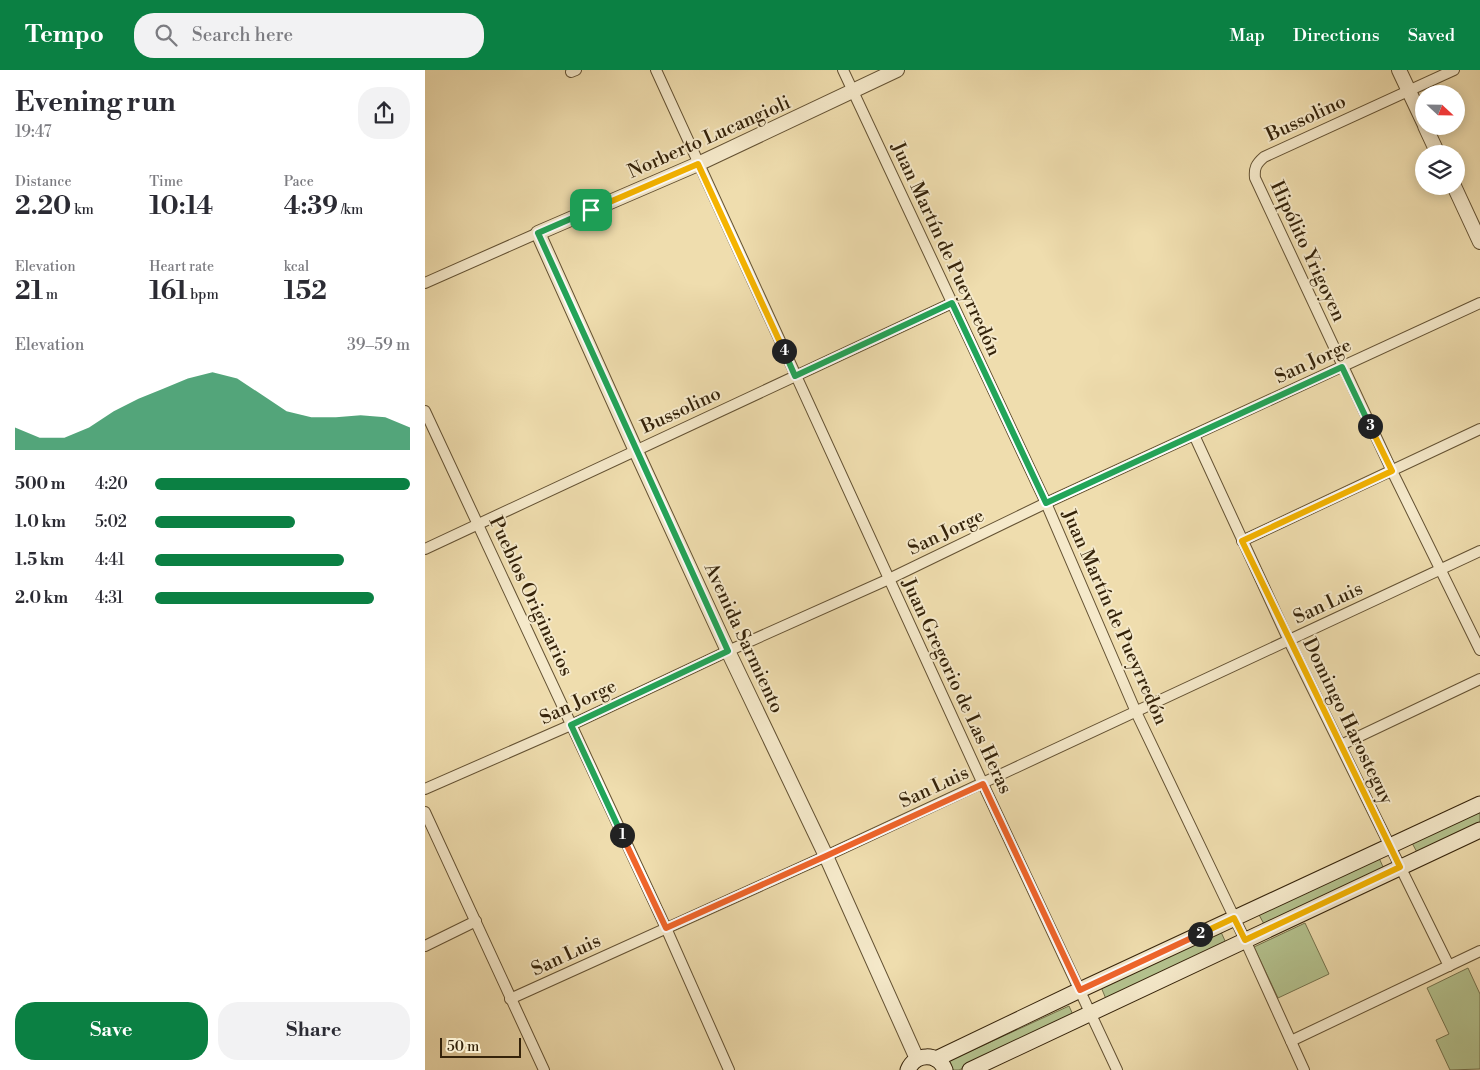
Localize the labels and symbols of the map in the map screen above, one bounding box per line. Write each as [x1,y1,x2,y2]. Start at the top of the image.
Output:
north arrow [1415,85,1465,135]
street label: Bussolino [1261,89,1350,147]
street label: Norberto Lucangioli [624,90,794,184]
street label: Juan Martín de Pueyrredón [885,137,1006,360]
street label: Hipólito Yrigoyen [1265,177,1351,325]
pin [570,189,612,231]
street label: San Jorge [1271,333,1355,389]
pin: 4 [771,338,797,364]
street label: Bussolino [636,381,725,439]
pin: 3 [1357,414,1383,438]
street label: San Jorge [904,503,988,561]
street label: Juan Martín de Pueyrredón [1056,505,1173,728]
street label: Pueblos Originarios [483,512,579,680]
street label: Avenida Sarmiento [698,558,789,717]
street label: Juan Gregorio de Las Heras [896,574,1018,798]
street label: San Luis [1290,577,1366,629]
street label: Domingo Harosteguy [1297,634,1399,809]
street label: San Jorge [536,674,620,730]
street label: San Luis [896,761,972,813]
pin: 1 [609,822,635,848]
pin: 2 [1187,922,1213,946]
street label: San Luis [528,929,604,981]
scale bar [440,1035,521,1058]

